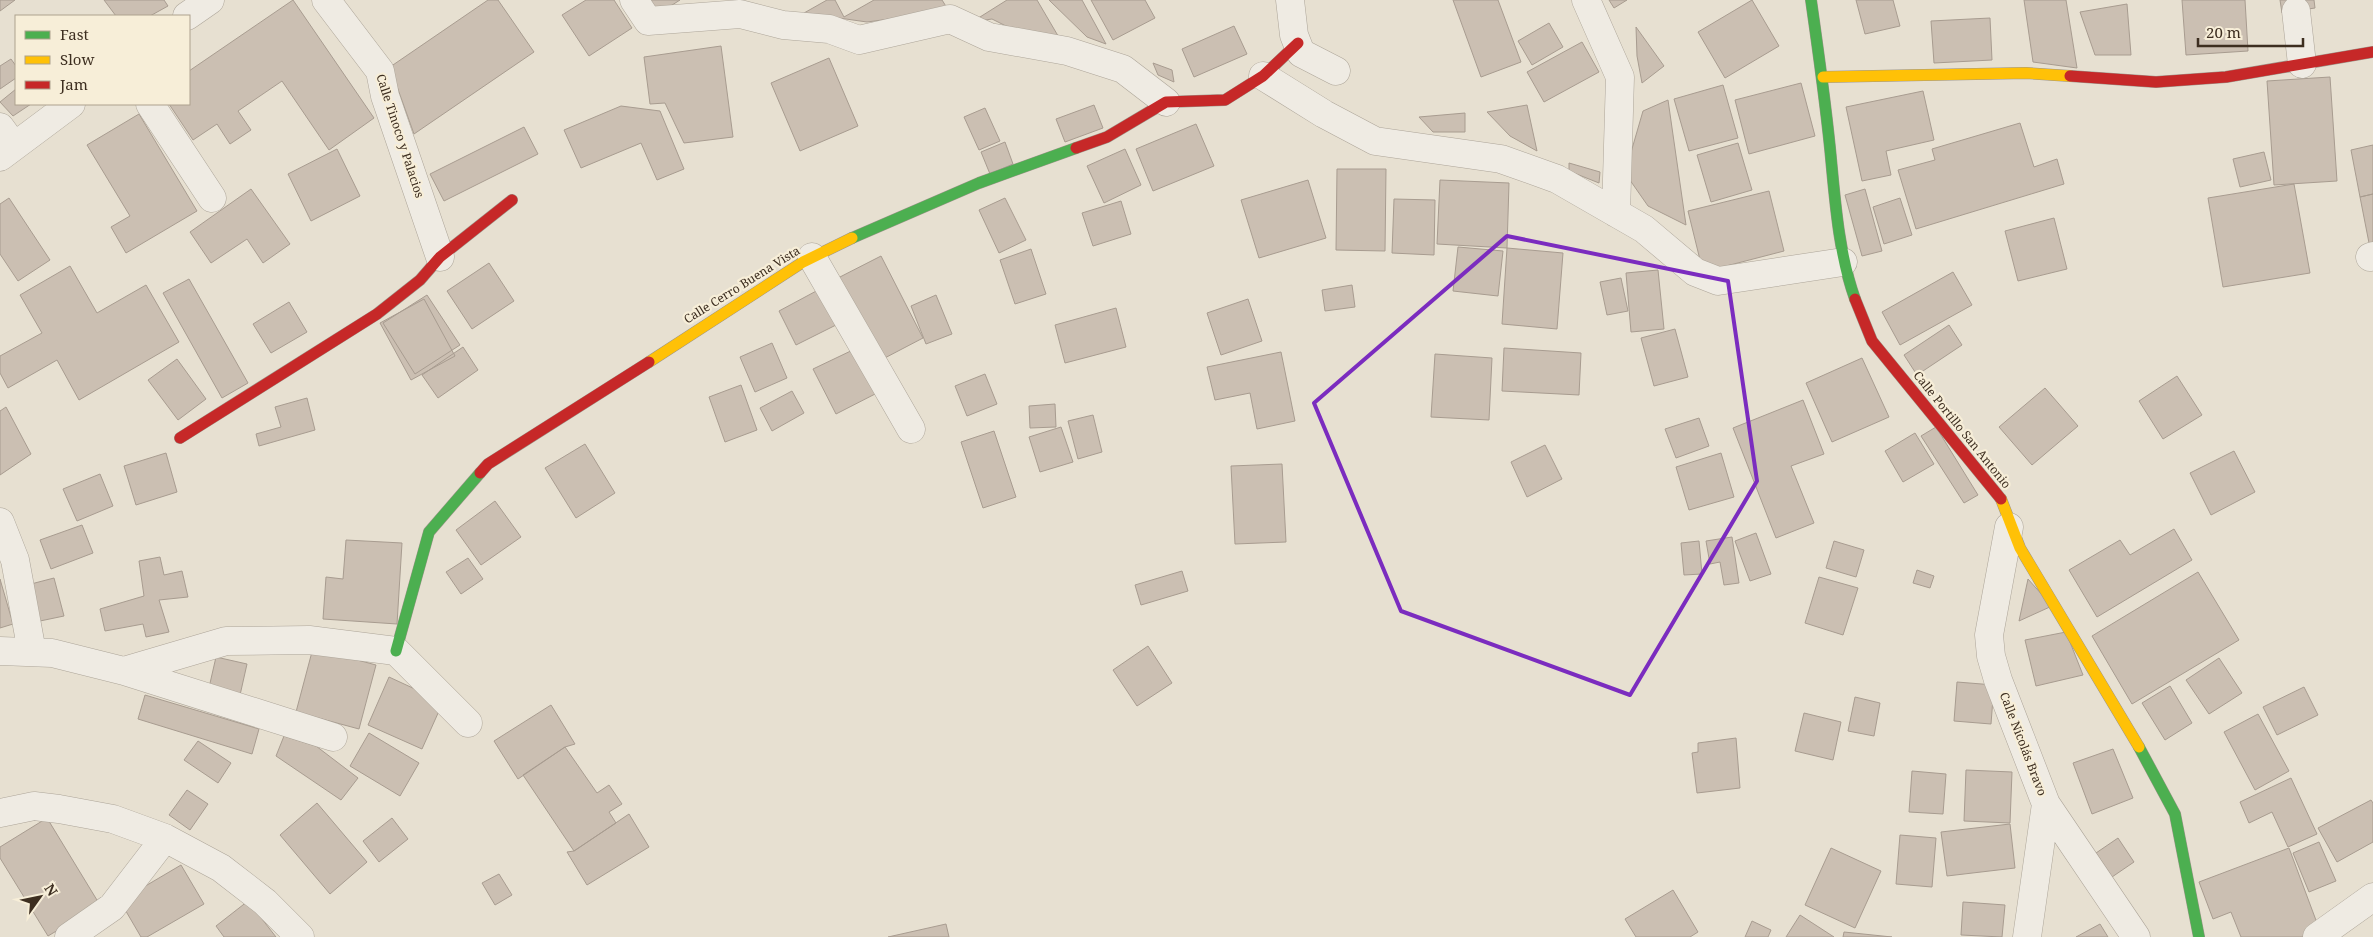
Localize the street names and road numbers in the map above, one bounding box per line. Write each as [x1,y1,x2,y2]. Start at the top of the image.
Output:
street label: Calle Tinoco y Palacios [372,72,429,200]
street label: Calle Cerro Buena Vista [680,242,803,327]
street label: Calle Portillo San Antonio [1910,367,2015,492]
street label: Calle Nicolás Bravo [1996,690,2051,798]

